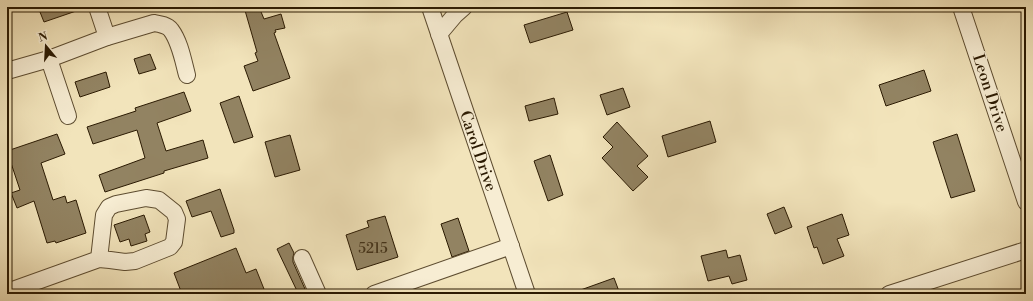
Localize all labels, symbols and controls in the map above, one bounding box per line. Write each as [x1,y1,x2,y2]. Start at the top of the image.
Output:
north arrow [26,26,66,66]
text: N [37,29,50,45]
street label: Leon Drive [968,51,1012,135]
street label: Carol Drive [455,108,501,194]
house number: 5215 [358,240,388,258]

